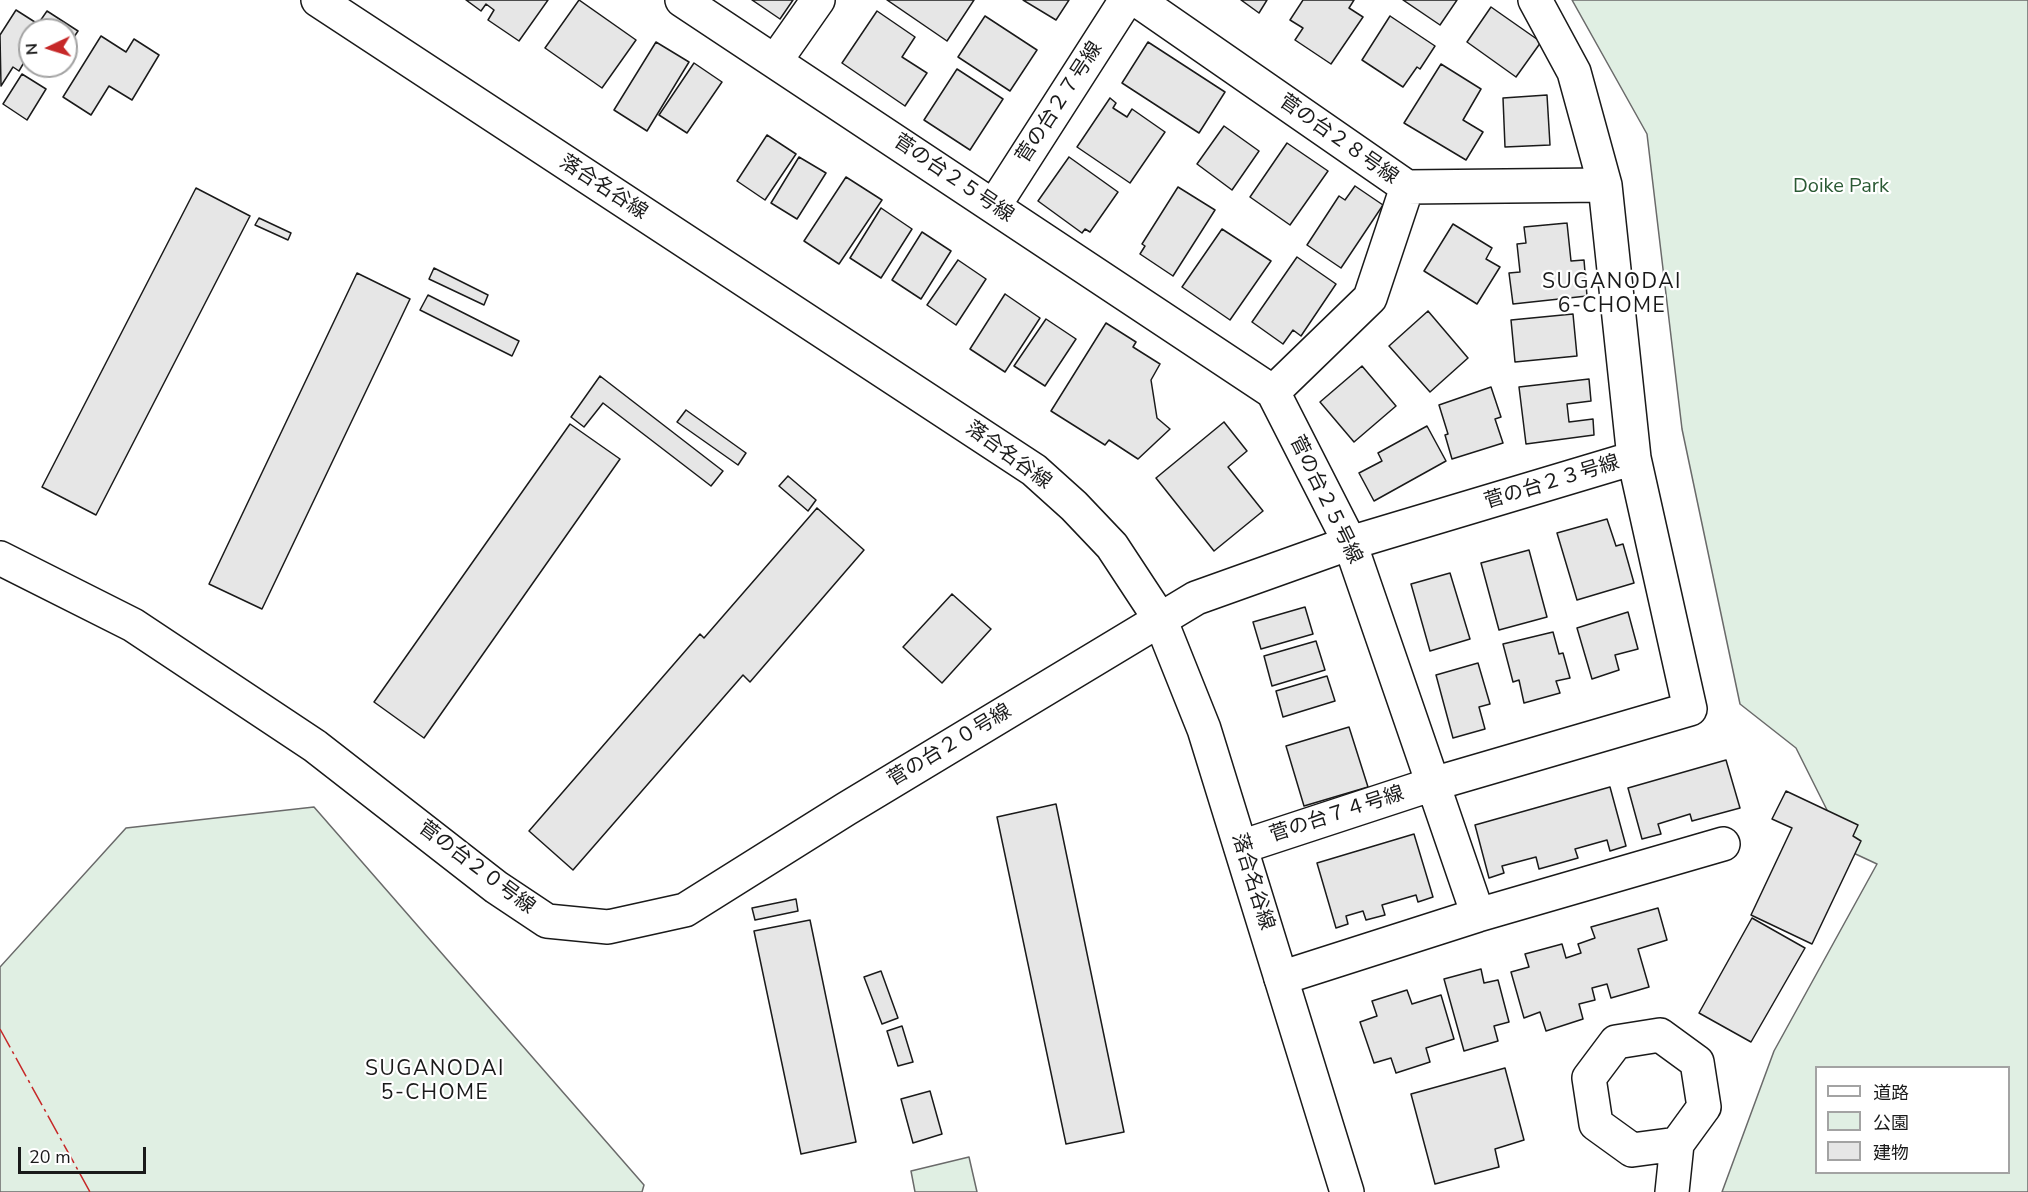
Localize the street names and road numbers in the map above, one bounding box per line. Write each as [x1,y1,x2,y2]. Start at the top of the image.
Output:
street label: 菅の台２７号線 [1012,38,1108,168]
street label: 菅の台２８号線 [1274,90,1402,190]
street label: 菅の台２５号線 [888,130,1018,228]
street label: 落合名谷線 [555,151,651,225]
street label: 落合名谷線 [960,417,1056,495]
street label: 菅の台２５号線 [1284,432,1366,568]
street label: 菅の台２３号線 [1482,451,1622,515]
street label: 菅の台２０号線 [884,700,1016,792]
street label: 菅の台７４号線 [1267,782,1407,848]
street label: 菅の台２０号線 [413,816,539,920]
street label: 落合名谷線 [1226,831,1278,933]

